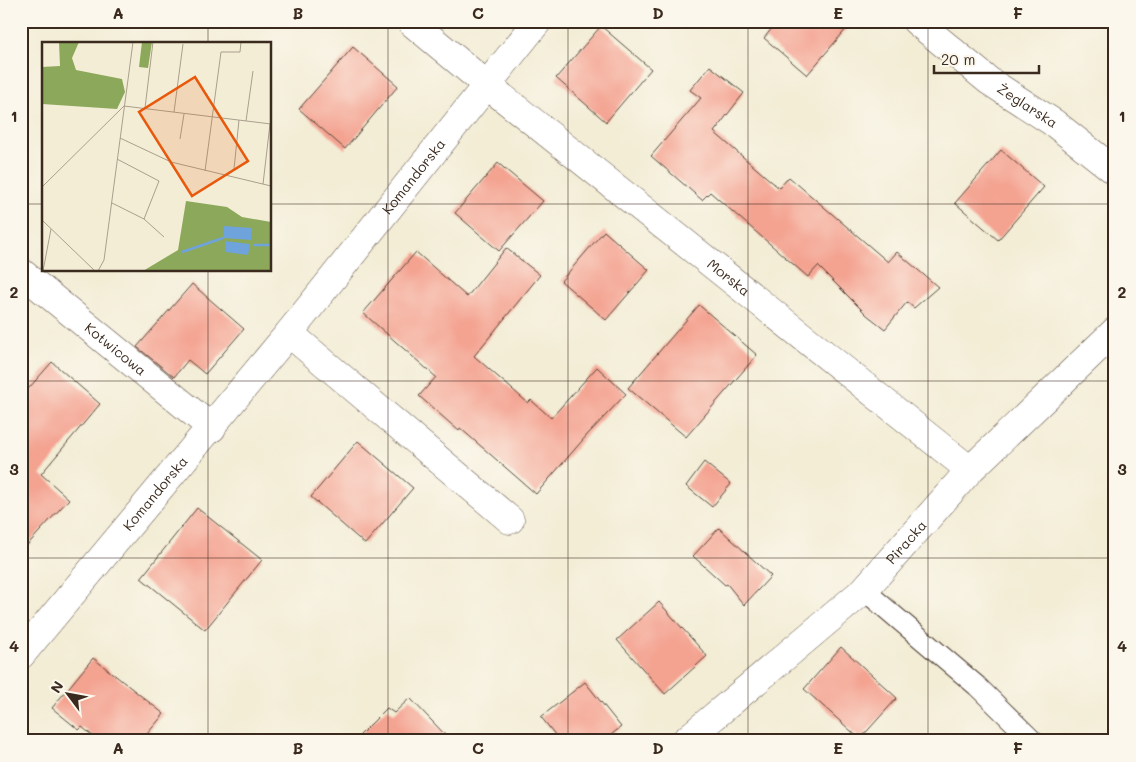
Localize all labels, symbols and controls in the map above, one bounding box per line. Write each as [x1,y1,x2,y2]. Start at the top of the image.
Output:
text: A [112,2,124,23]
text: B [293,2,303,23]
text: C [472,2,484,23]
text: D [652,2,664,23]
text: E [833,2,843,23]
text: F [1013,2,1023,23]
inset map [42,42,271,271]
scale bar [934,42,1038,74]
text: 20 m [941,49,975,69]
street label: Żeglarska [994,79,1061,132]
text: 1 [10,105,18,126]
text: 1 [1118,105,1126,126]
street label: Komandorska [377,135,449,218]
street label: Morska [704,254,754,300]
text: 2 [10,281,19,302]
text: 2 [1118,281,1127,302]
street label: Kotwicowa [81,318,151,380]
street label: Komandorska [118,452,192,535]
text: 3 [9,458,19,479]
text: 3 [1117,458,1127,479]
street label: Piracka [881,516,931,568]
text: 4 [9,635,19,656]
text: 4 [1117,635,1127,656]
north arrow [42,670,92,720]
text: N [46,677,67,696]
text: A [112,737,124,758]
text: B [293,737,303,758]
text: C [472,737,484,758]
text: D [652,737,664,758]
text: E [833,737,843,758]
text: F [1013,737,1023,758]

